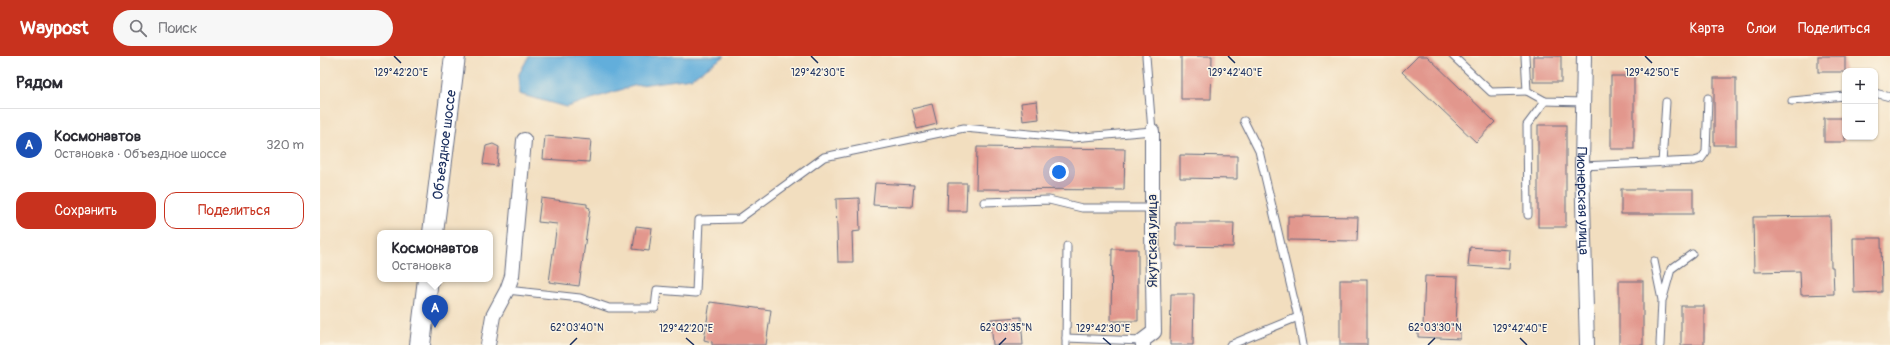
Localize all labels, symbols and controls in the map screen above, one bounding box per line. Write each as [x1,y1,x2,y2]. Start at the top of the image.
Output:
search box [113,10,393,46]
text: Waypost [20,16,89,40]
icon: search [127,17,149,39]
text: Поиск [159,19,198,38]
text: Карта [1690,20,1724,37]
text: Слои [1746,20,1776,37]
text: Поделиться [1798,20,1870,37]
text: 129°42'20"E [374,67,428,79]
text: 129°42'30"E [791,67,845,79]
text: 129°42'40"E [1208,67,1262,79]
text: 129°42'50"E [1625,67,1679,79]
map controls [1842,68,1878,140]
button: + [1842,68,1878,104]
text: Рядом [16,72,63,93]
street label: Объездное шоссе [429,89,459,201]
button: − [1842,104,1878,140]
text: Космонавтов [54,127,141,146]
text: A [25,137,33,153]
text: 320 m [266,137,304,153]
text: Остановка · Объездное шоссе [54,146,226,162]
street label: Пионерская улица [1573,147,1593,255]
your location [1049,162,1069,182]
button: Сохранить [16,192,156,229]
button: Поделиться [164,192,304,229]
street label: Якутская улица [1144,194,1161,288]
popup [377,230,493,282]
text: Космонавтов [391,239,479,258]
text: Остановка [391,258,451,274]
pin: A [422,295,448,328]
text: 62°03'40"N [550,322,604,334]
text: 62°03'35"N [980,322,1032,334]
text: 62°03'30"N [1408,322,1462,334]
text: 129°42'20"E [659,323,713,335]
text: 129°42'30"E [1076,323,1130,335]
text: 129°42'40"E [1493,323,1547,335]

